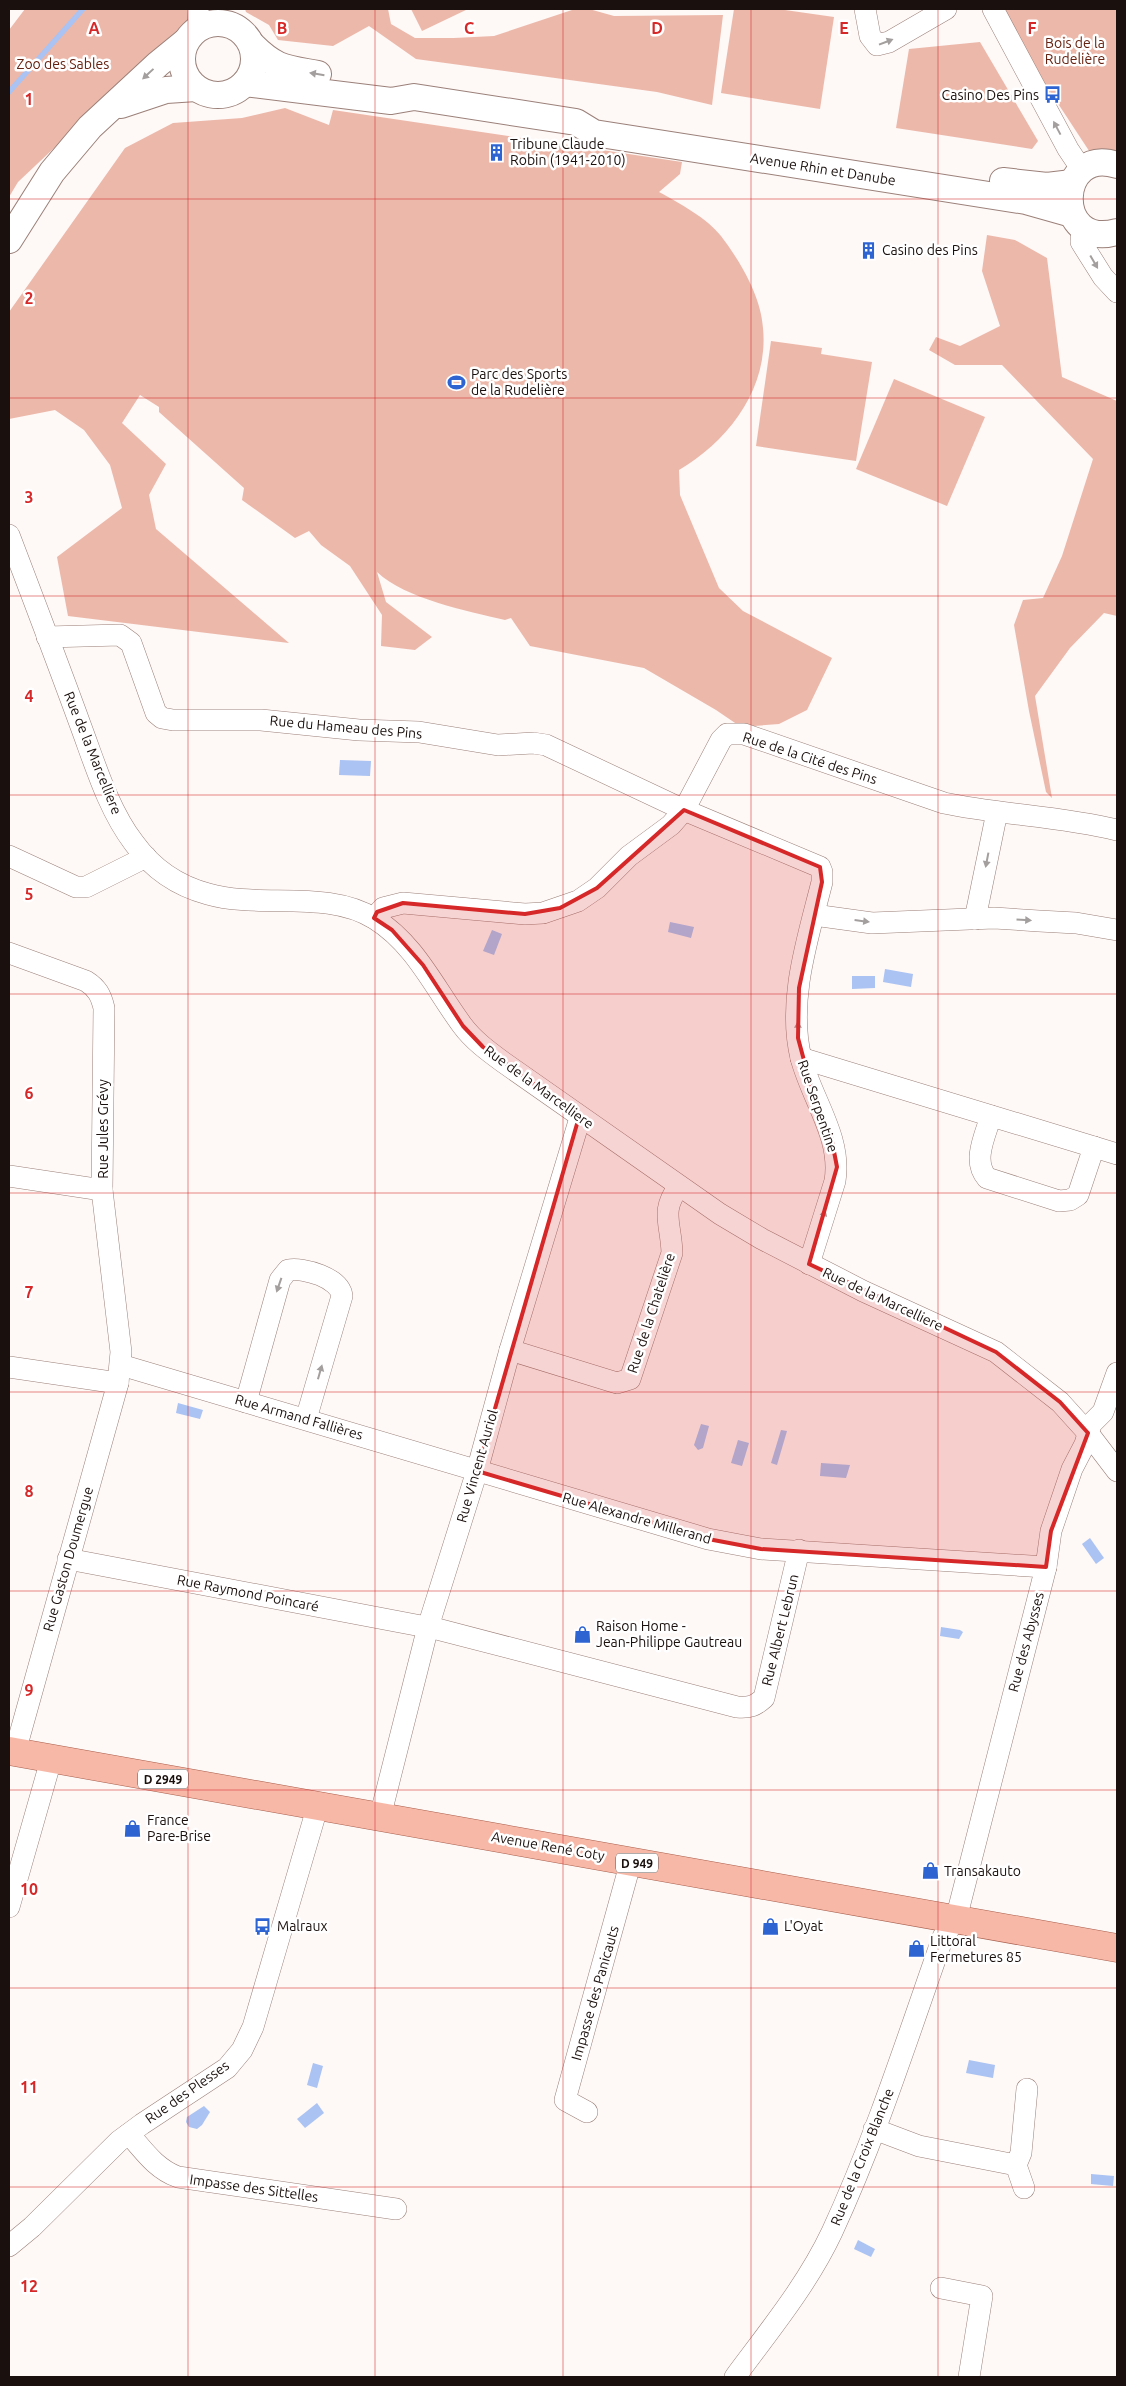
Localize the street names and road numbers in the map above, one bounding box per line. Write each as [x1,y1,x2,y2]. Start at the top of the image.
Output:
street label: Avenue Rhin et Danube [749,150,897,188]
street label: Rue de la Marcelliere [61,689,125,817]
street label: Rue du Hameau des Pins [269,712,423,742]
street label: Rue de la Cité des Pins [741,729,879,787]
street label: Rue de la Marcelliere [481,1042,597,1132]
street label: Rue Serpentine [795,1058,841,1154]
street label: Rue Jules Grévy [95,1079,111,1179]
street label: Rue de la Chatelière [624,1251,678,1375]
street label: Rue de la Marcelliere [820,1264,946,1334]
street label: Rue Armand Fallières [233,1391,365,1443]
street label: Rue Vincent Auriol [453,1407,501,1524]
street label: Rue Gaston Doumergue [40,1485,96,1633]
street label: Rue Alexandre Millerand [561,1489,713,1547]
street label: Rue Raymond Poincaré [176,1571,320,1615]
street label: Rue Albert Lebrun [758,1572,802,1688]
street label: Rue des Abysses [1005,1590,1047,1694]
road number: D 2949 [138,1770,188,1788]
street label: Avenue René Coty [490,1828,606,1864]
road number: D 949 [616,1854,658,1872]
street label: Impasse des Panicauts [568,1924,622,2062]
street label: Rue des Plesses [142,2057,232,2127]
street label: Rue de la Croix Blanche [827,2086,897,2228]
street label: Impasse des Sittelles [189,2171,319,2205]

